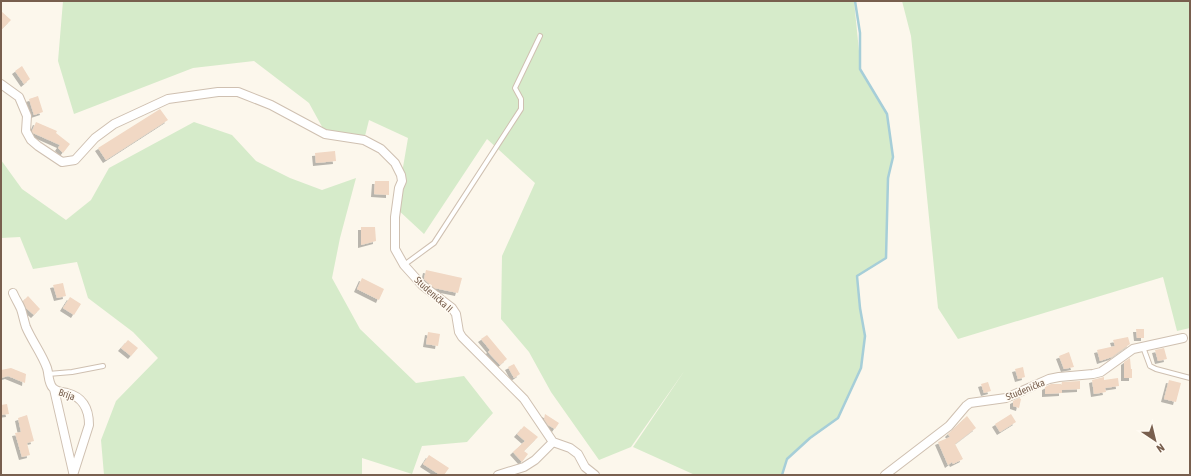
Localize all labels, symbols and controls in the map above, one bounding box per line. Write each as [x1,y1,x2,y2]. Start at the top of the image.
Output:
street label: Studenička II [412,274,455,314]
street label: Studenička [1004,377,1047,402]
street label: Brija [57,387,77,403]
north arrow [1135,420,1175,460]
text: N [1155,441,1167,455]

